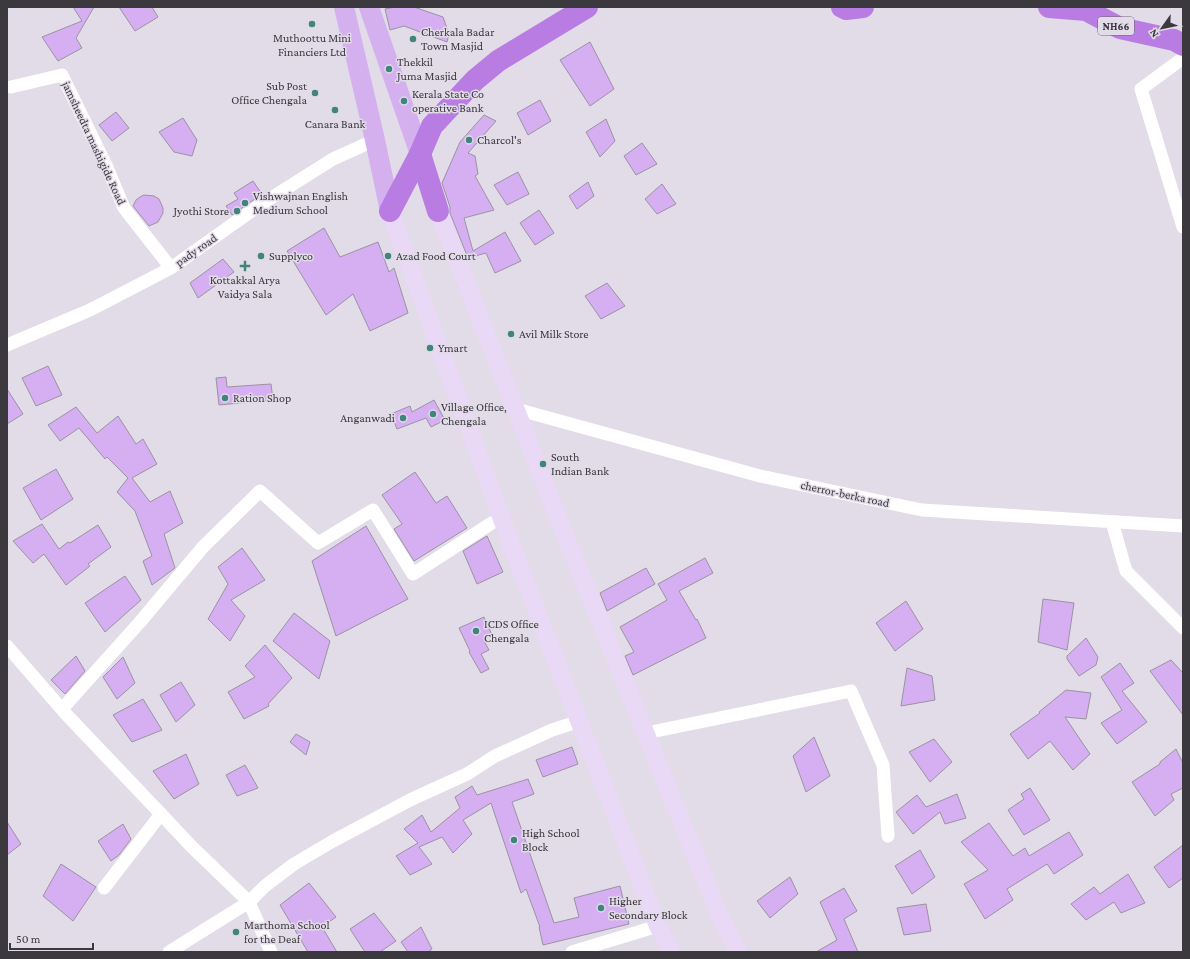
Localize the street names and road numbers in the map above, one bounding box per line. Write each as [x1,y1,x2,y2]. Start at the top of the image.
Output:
road number: NH66 [1098,17,1134,35]
street label: jamsheedta mashigide Road [59,78,129,208]
street label: pady road [172,230,220,269]
street label: cherror-berka road [799,478,891,510]

